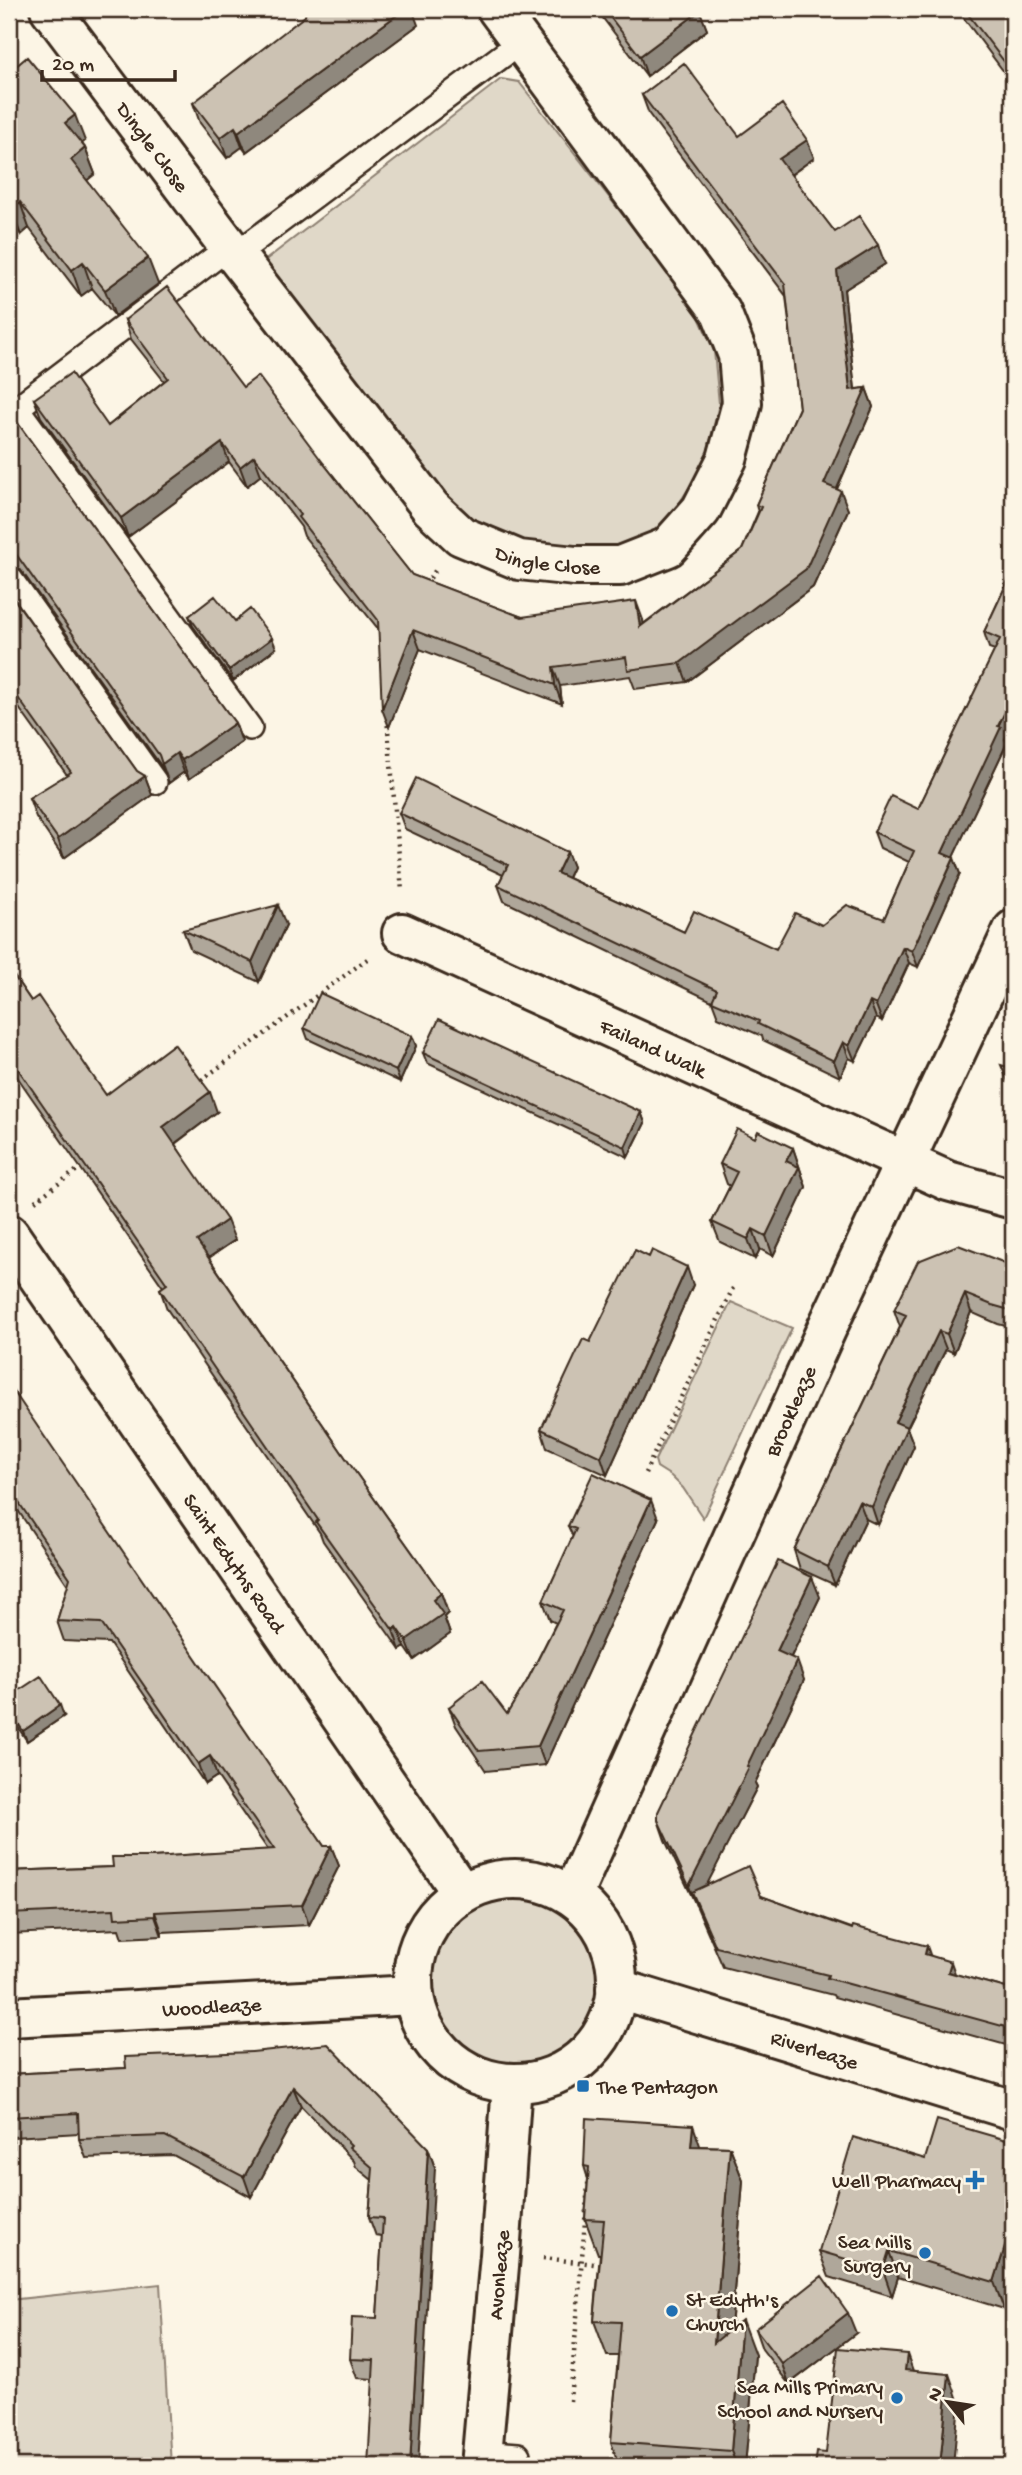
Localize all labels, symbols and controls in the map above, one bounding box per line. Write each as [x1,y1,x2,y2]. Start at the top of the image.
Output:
scale bar [42,38,175,82]
text: 20 m [52,54,94,79]
street label: Dingle Close [107,97,193,199]
street label: Dingle Close [488,541,601,582]
street label: Failand Walk [594,1015,711,1086]
street label: Brookleaze [761,1362,825,1462]
street label: Saint Edyths Road [175,1490,290,1641]
street label: Woodleaze [162,1994,263,2025]
street label: Riverleaze [767,2027,862,2078]
place label: The Pentagon [596,2077,718,2102]
marker: The Pentagon [575,2078,591,2094]
place label: Well Pharmacy [832,2171,961,2196]
marker: Well Pharmacy [967,2172,983,2188]
street label: Avonleaze [485,2228,518,2321]
place label: Sea Mills Surgery [838,2232,912,2281]
marker: Sea Mills Surgery [917,2245,933,2261]
place label: St Edyth's Church [686,2290,779,2339]
marker: St Edyth's Church [664,2303,680,2319]
north arrow [914,2366,984,2436]
place label: Sea Mills Primary School and Nursery [717,2377,883,2426]
text: N [923,2384,949,2406]
marker: Sea Mills Primary School and Nursery [889,2390,905,2406]

